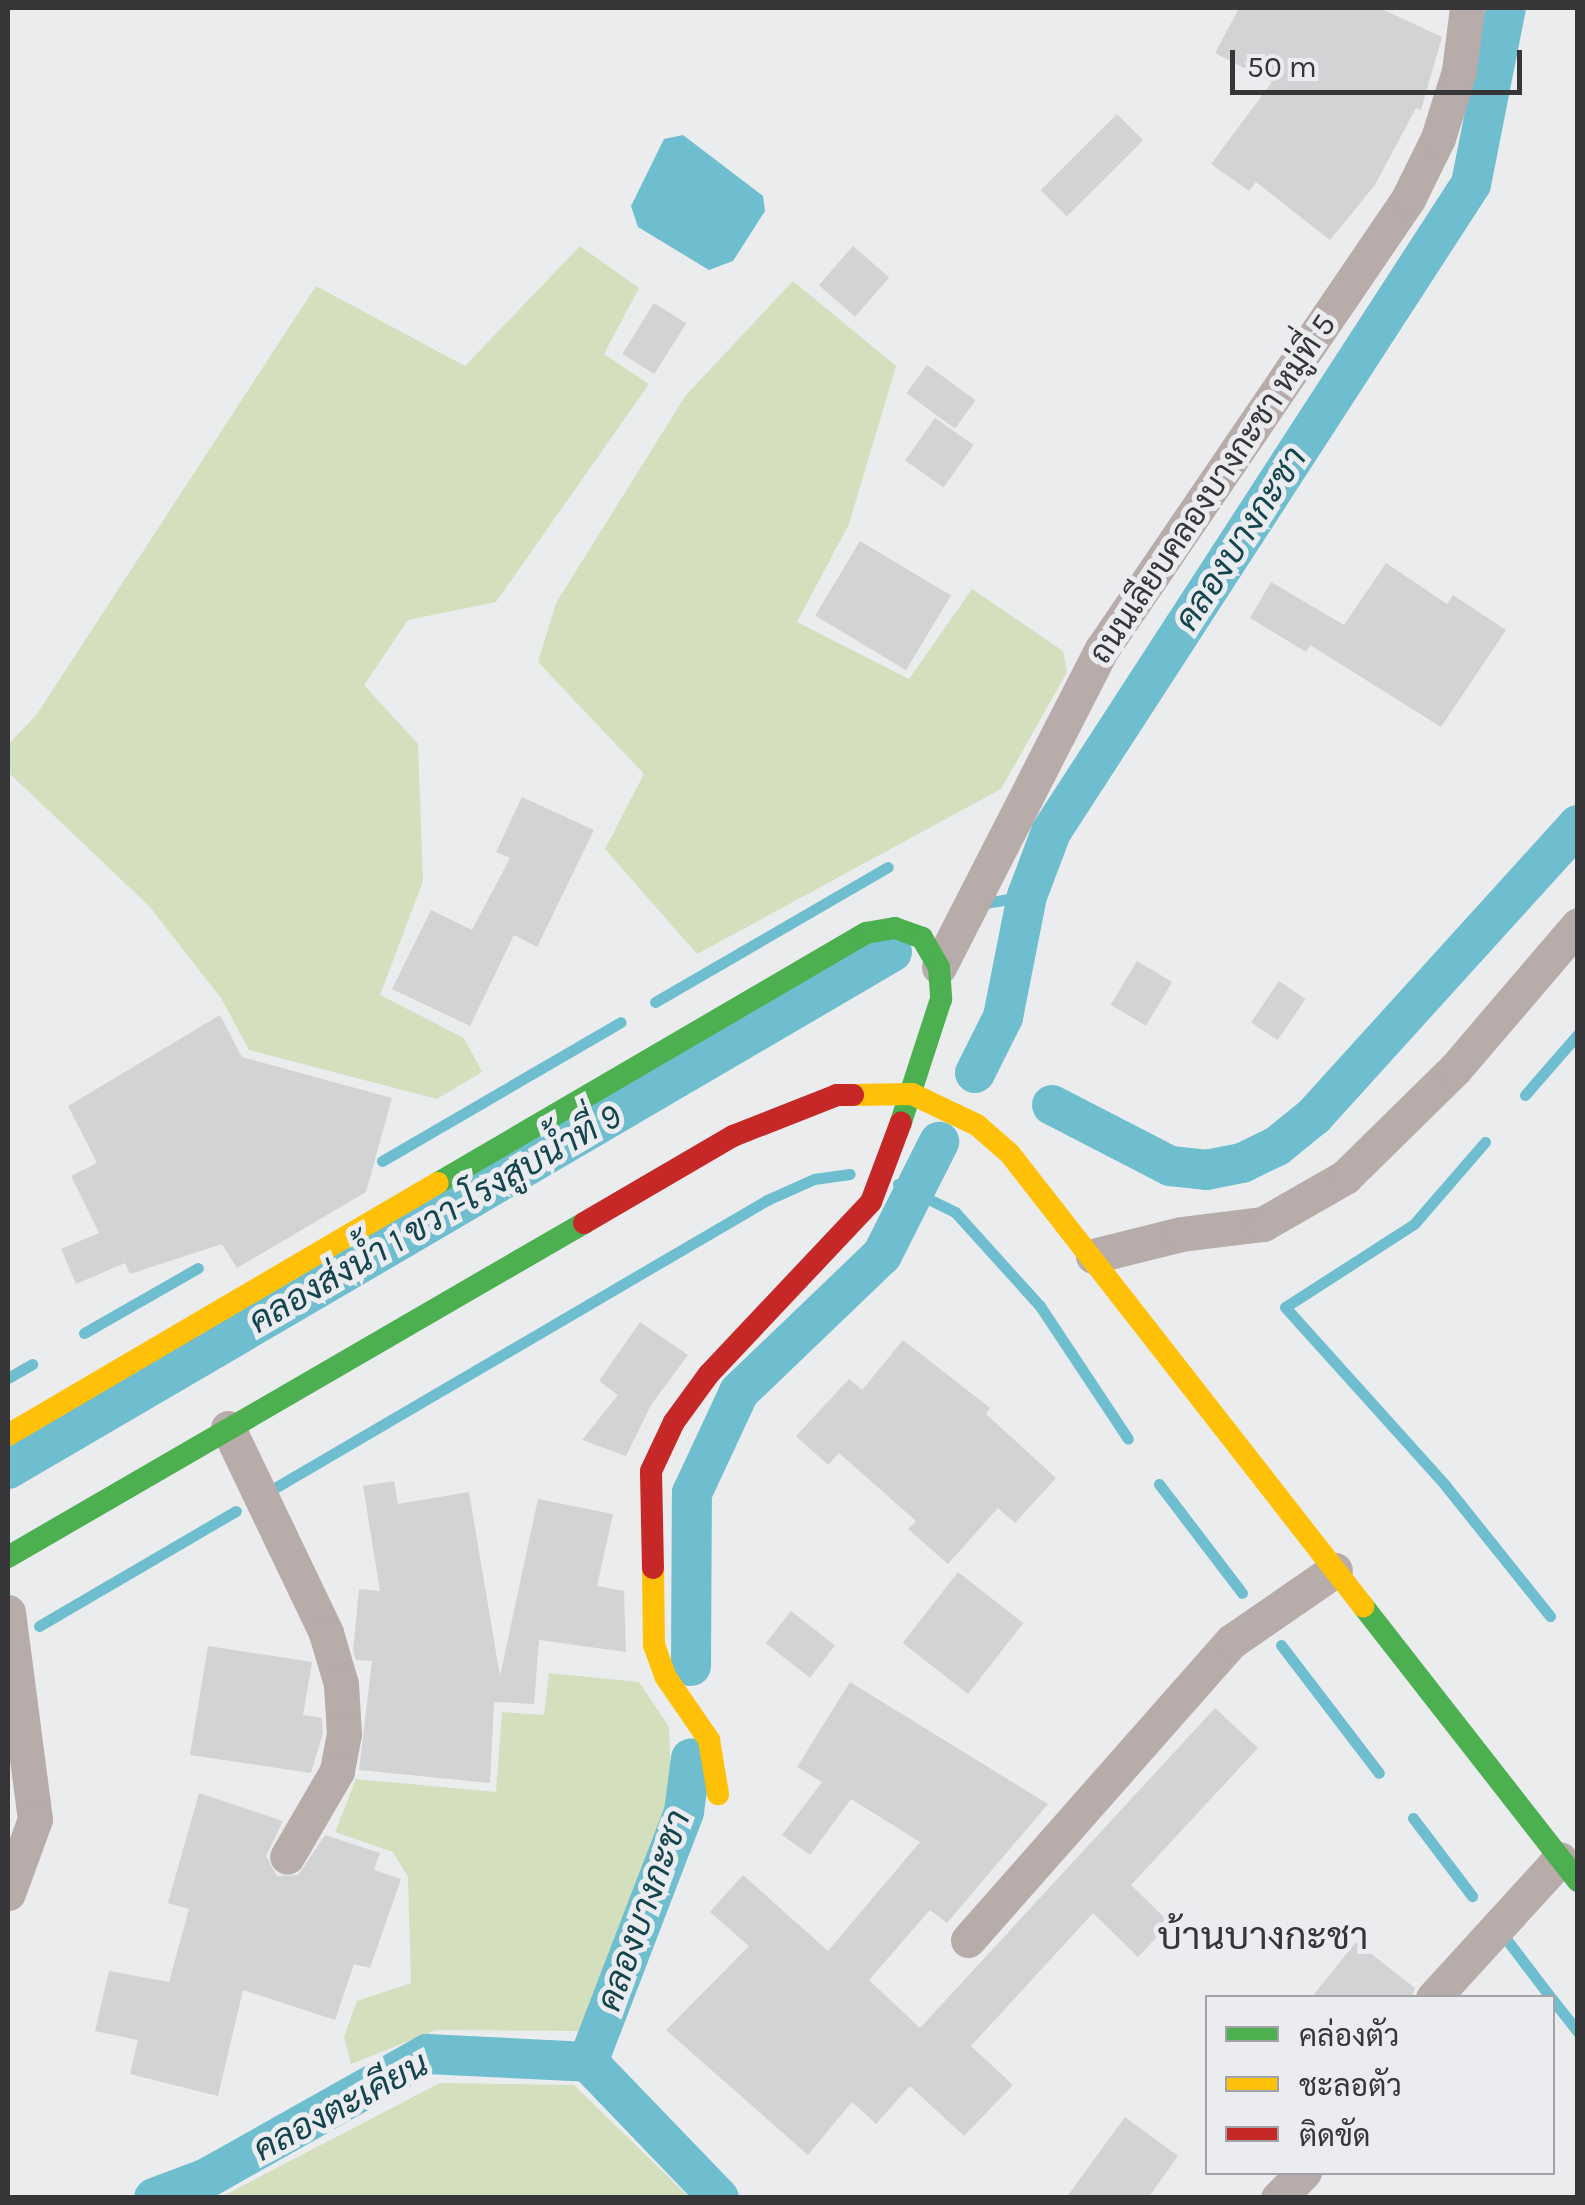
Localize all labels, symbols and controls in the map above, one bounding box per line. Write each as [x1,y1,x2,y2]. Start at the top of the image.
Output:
scale bar [1235,30,1528,92]
text: 50 m [1247,49,1317,85]
street label: ถนนเลียบคลองบางกะชา หมู่ที่ 5 [1082,307,1344,671]
water label: คลองบางกะชา [1166,439,1316,639]
water label: คลองส่งน้ำ 1 ขวา-โรงสูบน้ำที่ 9 [242,1095,628,1343]
water label: คลองบางกะชา [588,1805,700,2017]
district label: บ้านบางกะชา [1158,1914,1368,1960]
legend [1205,1995,1555,2175]
text: คล่องตัว [1299,2018,1399,2054]
water label: คลองตะเคียน [246,2043,436,2171]
text: ชะลอตัว [1299,2068,1402,2104]
text: ติดขัด [1299,2118,1371,2154]

